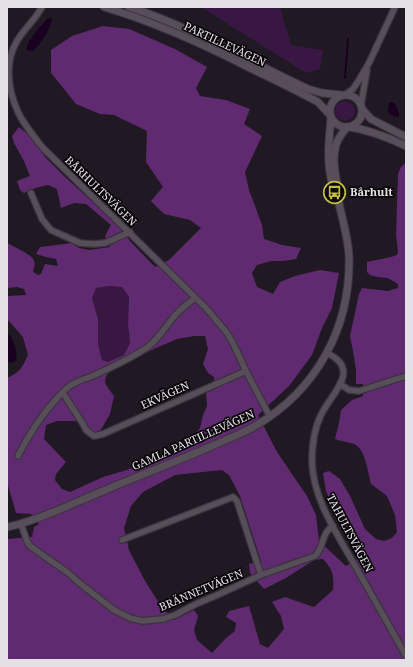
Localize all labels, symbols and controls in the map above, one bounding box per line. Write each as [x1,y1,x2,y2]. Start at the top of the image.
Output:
street label: PARTILLEVÄGEN [182,18,269,69]
street label: BÅRHULTSVÄGEN [62,152,141,229]
bus stop icon: Bårhult [322,179,348,205]
place label: Bårhult [350,184,393,199]
street label: EKVÄGEN [138,377,192,412]
street label: GAMLA PARTILLEVÄGEN [129,405,257,473]
street label: TAHULTSVÄGEN [324,491,378,575]
street label: BRÄNNETVÄGEN [157,565,246,614]

